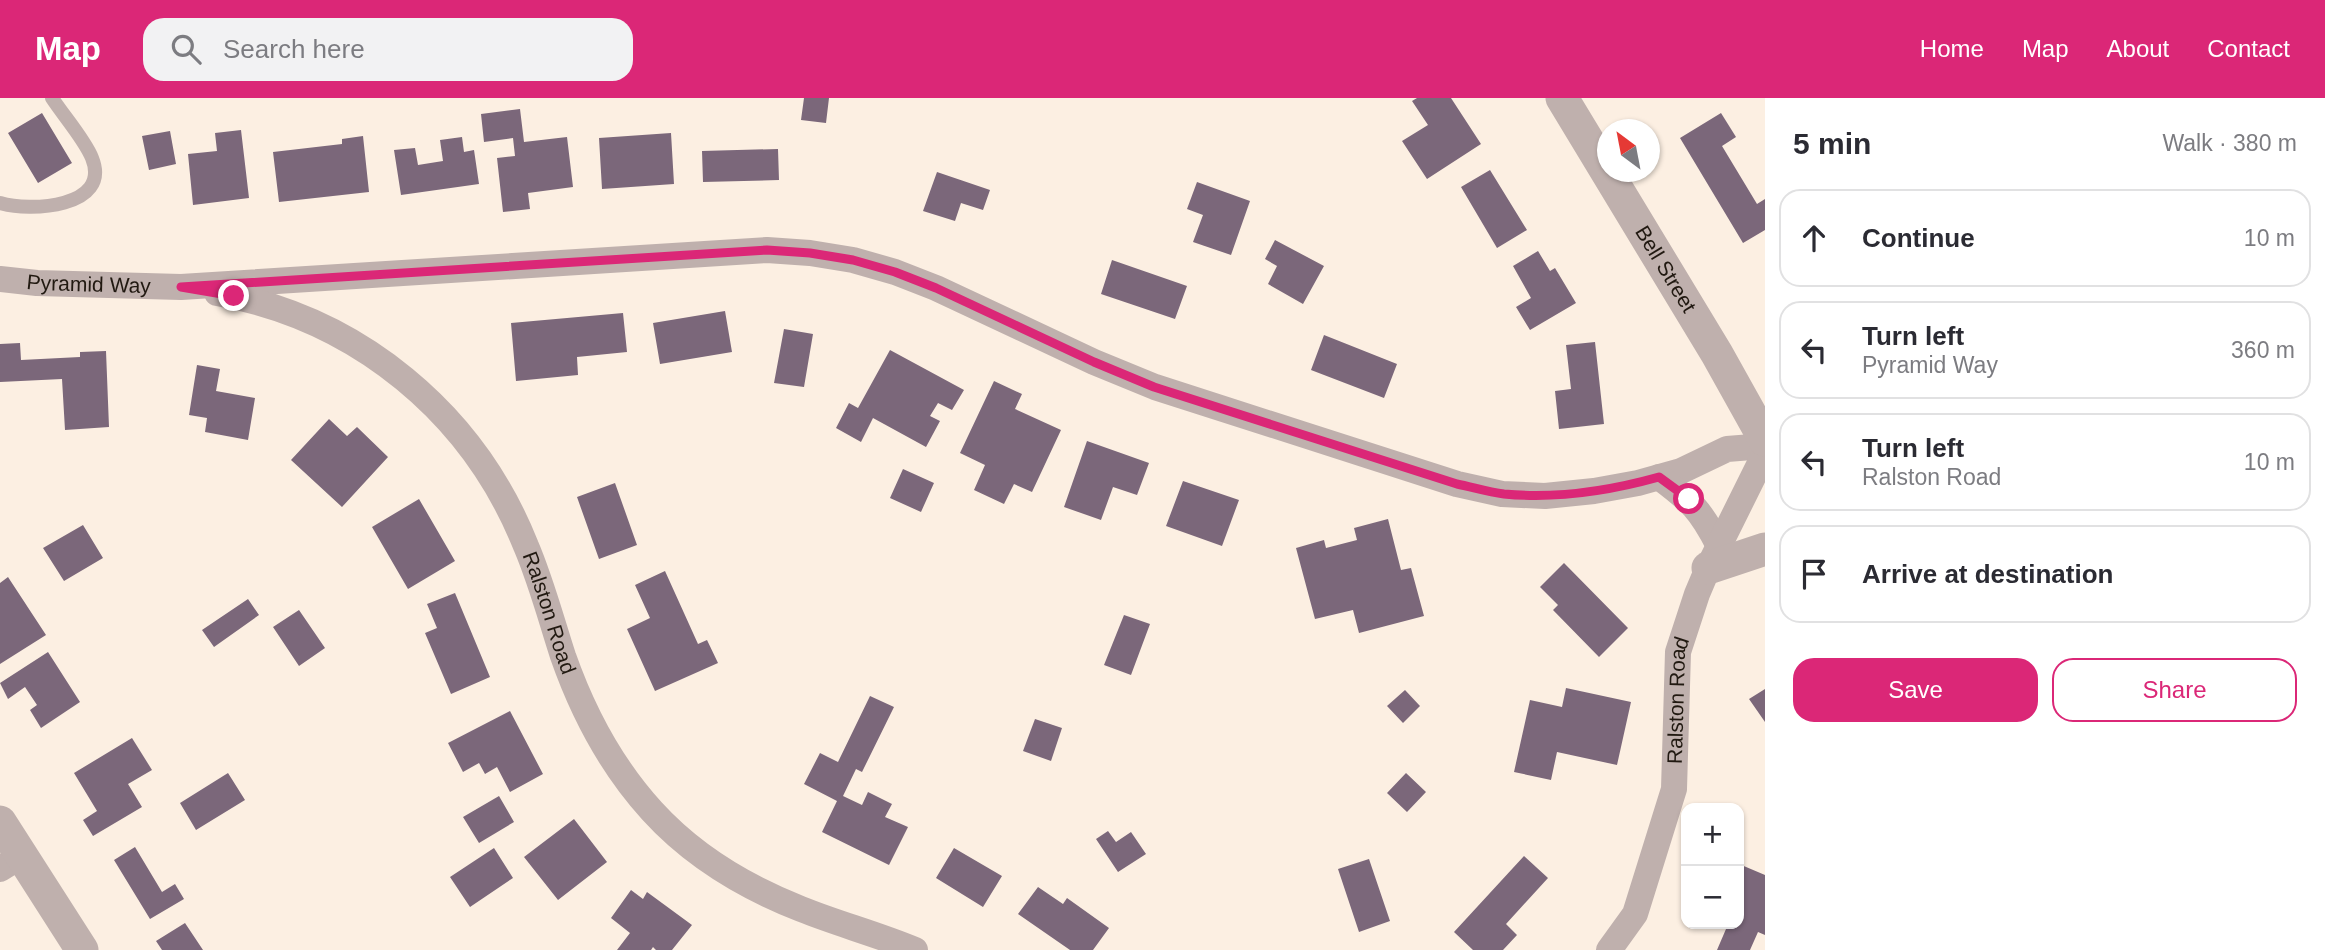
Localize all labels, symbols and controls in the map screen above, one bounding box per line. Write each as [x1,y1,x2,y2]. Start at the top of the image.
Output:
search box [143,18,633,81]
text: Map [35,30,101,67]
icon: search [167,30,205,68]
text: Search here [223,34,365,64]
text: Home [1920,35,1984,62]
text: Map [2022,35,2069,62]
text: About [2107,35,2169,62]
text: Contact [2207,35,2290,62]
north arrow [1597,119,1660,182]
text: 5 min [1793,127,1871,160]
text: Walk · 380 m [2162,130,2297,156]
icon: ahead [1795,219,1833,257]
street label: Bell Street [1631,221,1701,316]
text: Continue [1862,223,1975,253]
text: 10 m [2244,225,2295,251]
street label: Pyramid Way [26,270,152,297]
route end [218,280,249,311]
text: Turn left [1862,321,1964,351]
icon: left [1795,331,1833,369]
text: 360 m [2231,337,2295,363]
text: Pyramid Way [1862,352,1998,378]
text: Turn left [1862,433,1964,463]
icon: left [1795,443,1833,481]
text: 10 m [2244,449,2295,475]
text: Ralston Road [1862,464,2001,490]
route start [1673,483,1704,514]
street label: Ralston Road [519,548,581,677]
icon: arrive [1795,555,1833,593]
text: Arrive at destination [1862,559,2113,589]
street label: Ralston Road [1663,634,1693,764]
button: Save [1793,658,2038,722]
button: Share [2052,658,2297,722]
map controls [1681,803,1744,929]
button: + [1681,803,1744,866]
button: − [1681,866,1744,929]

